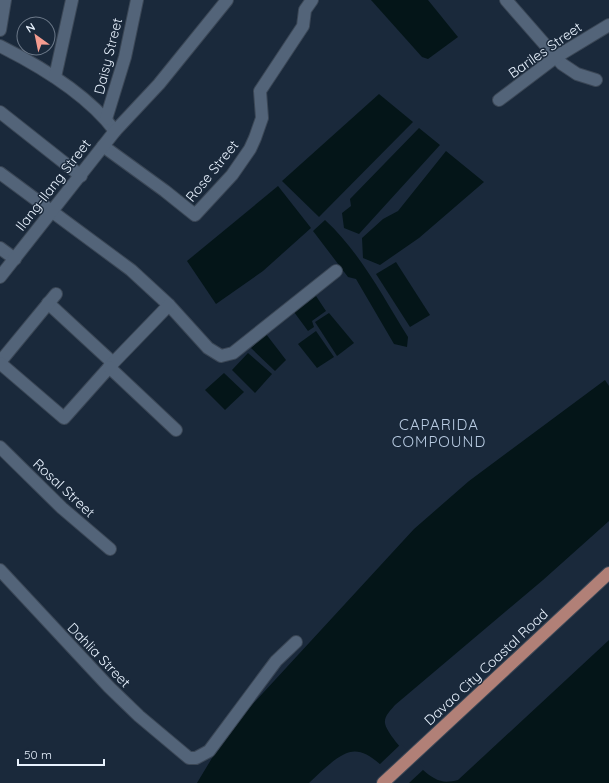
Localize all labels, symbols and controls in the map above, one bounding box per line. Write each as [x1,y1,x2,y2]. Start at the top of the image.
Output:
north arrow [16,16,56,56]
street label: Daisy Street [90,16,126,96]
street label: Bariles Street [505,18,585,82]
text: N [23,20,38,36]
street label: Ilang-Ilang Street [12,135,95,235]
street label: Rose Street [182,136,243,206]
district label: CAPARIDA COMPOUND [392,415,486,451]
street label: Rosal Street [29,455,99,521]
street label: Davao City Coastal Road [420,605,552,729]
street label: Dahlia Street [64,619,135,691]
scale bar [18,741,104,767]
text: 50 m [24,747,52,762]

